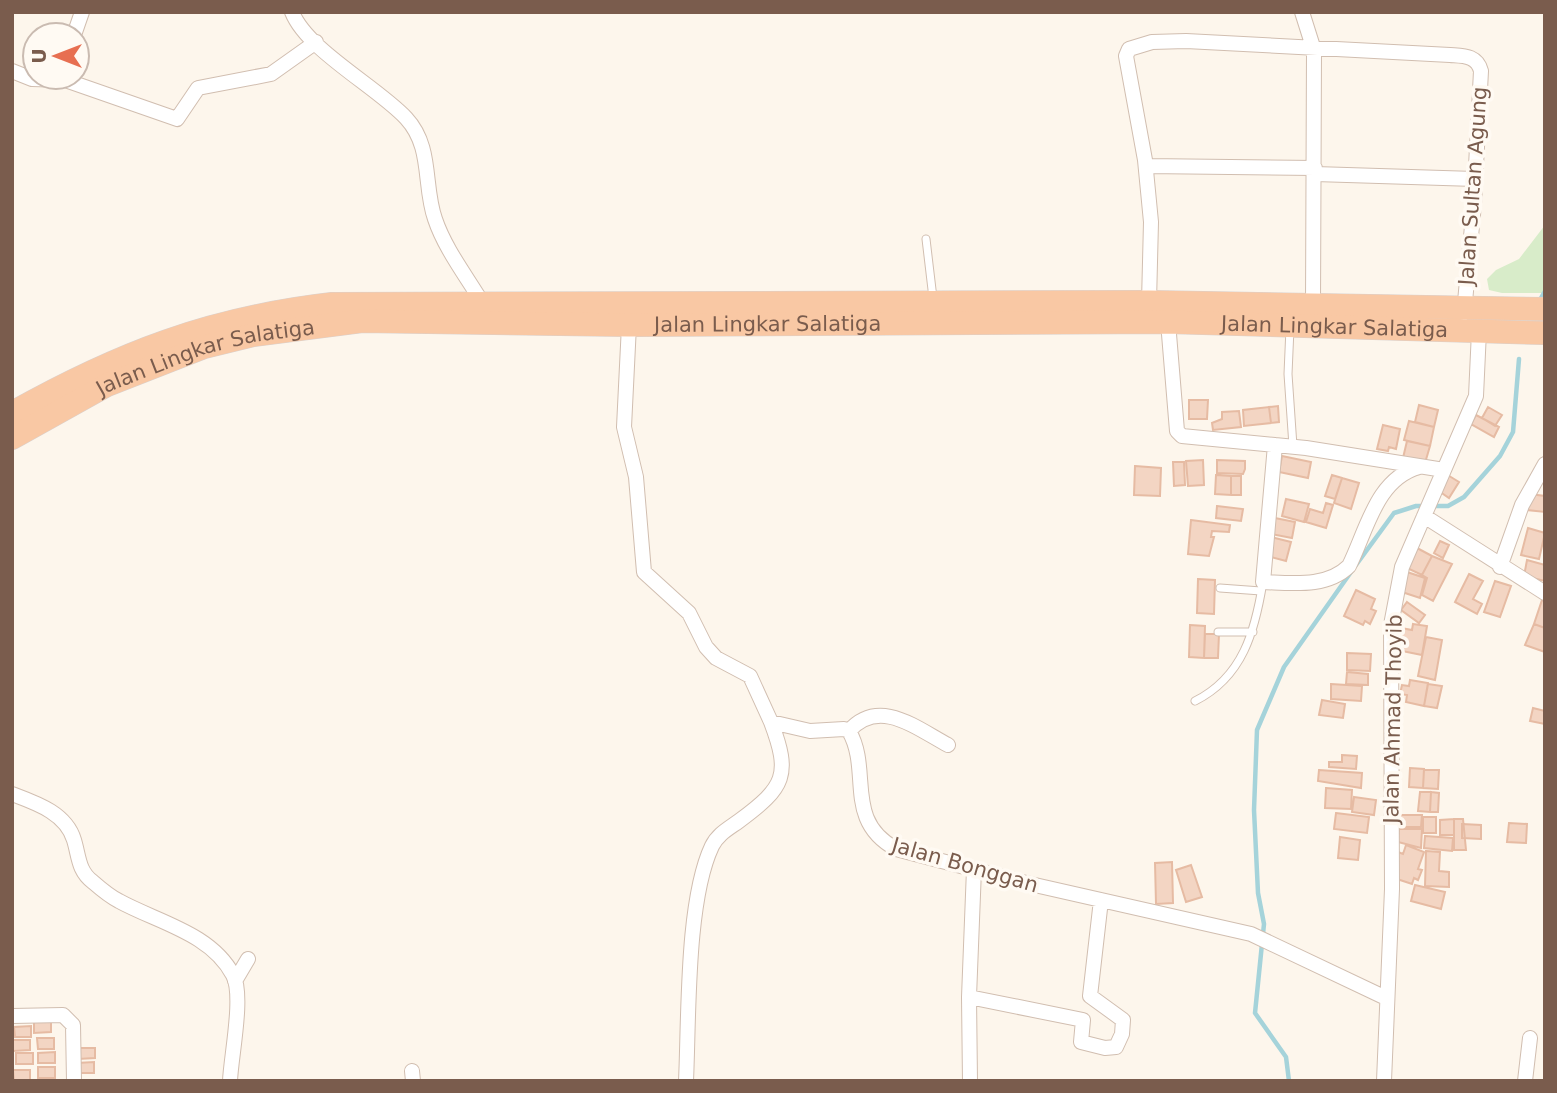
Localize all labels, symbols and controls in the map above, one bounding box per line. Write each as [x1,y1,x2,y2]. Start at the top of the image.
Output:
north arrow [21,21,91,91]
text: U [28,48,50,64]
street label: Jalan Sultan Agung [1454,86,1492,288]
street label: Jalan Lingkar Salatiga [1219,311,1449,342]
street label: Jalan Lingkar Salatiga [652,312,881,337]
street label: Jalan Lingkar Salatiga [90,315,316,402]
street label: Jalan Ahmad Thoyib [1379,614,1407,826]
street label: Jalan Bonggan [887,832,1041,897]

